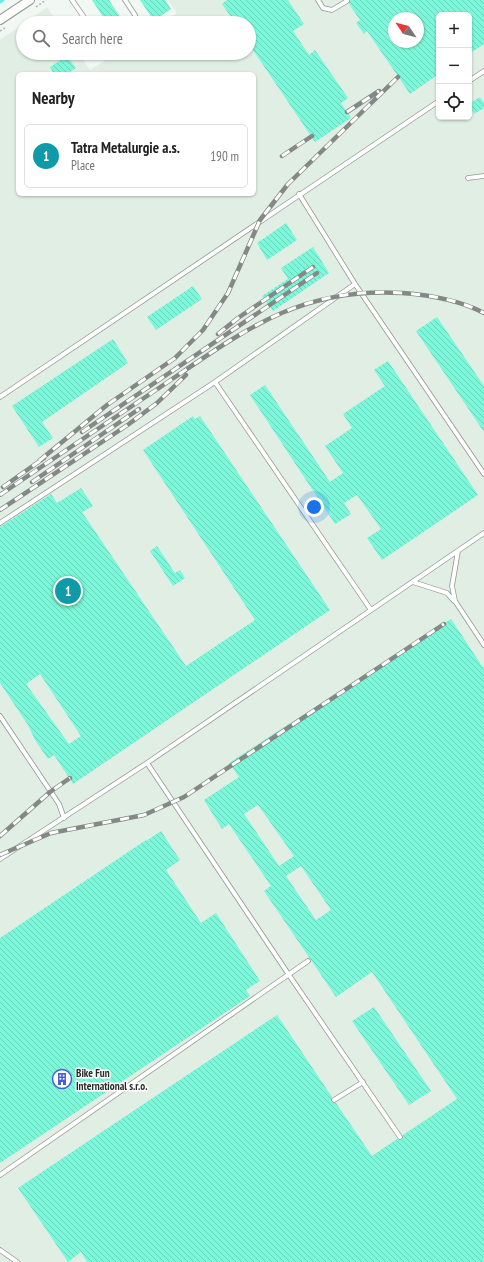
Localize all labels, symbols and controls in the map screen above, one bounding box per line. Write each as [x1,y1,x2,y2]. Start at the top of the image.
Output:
north arrow [388,12,424,48]
map controls [436,12,472,120]
button: + [436,12,472,48]
search box [16,16,256,60]
icon: search [30,27,52,49]
text: Search here [62,29,123,48]
button: − [436,48,472,84]
button: locate [436,84,472,120]
text: Nearby [32,87,75,109]
text: Tatra Metalurgie a.s. [71,138,180,157]
text: 1 [43,148,49,165]
text: 190 m [210,148,239,165]
text: Place [71,157,95,174]
your location [304,497,324,517]
pin: 1 [55,576,81,606]
place label: Bike Fun International s.r.o. [76,1066,147,1093]
building icon: Bike Fun International s.r.o. [51,1068,73,1090]

